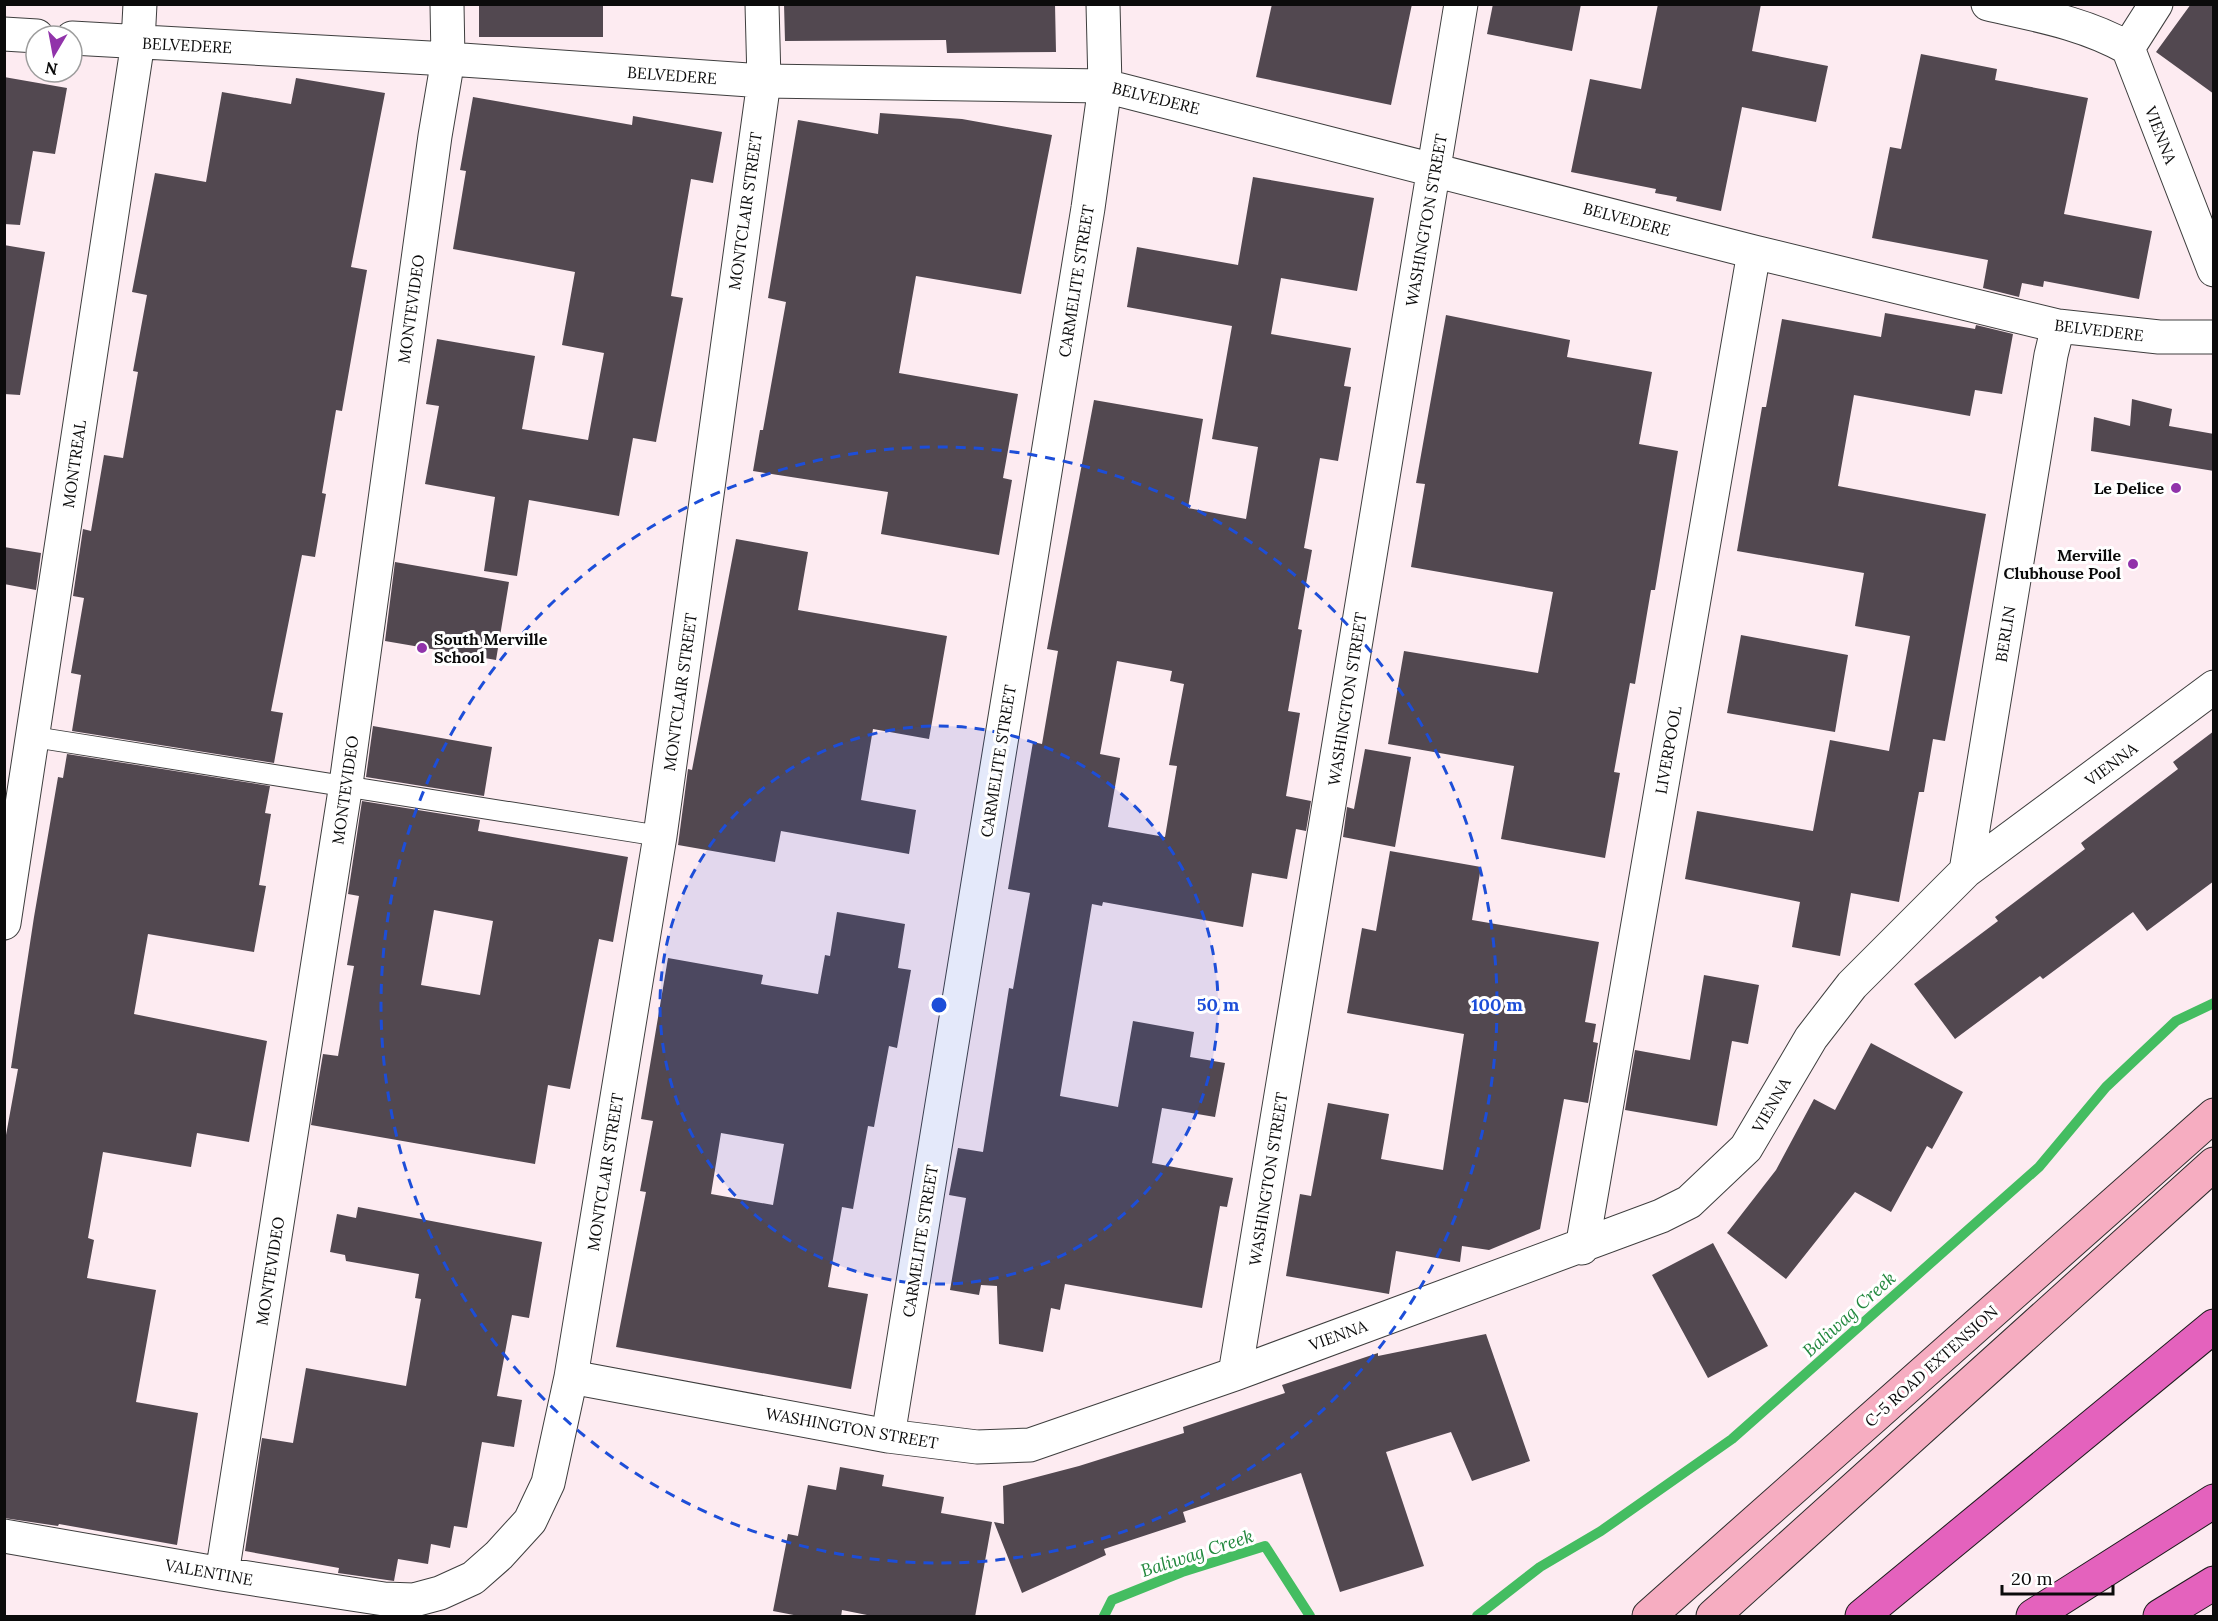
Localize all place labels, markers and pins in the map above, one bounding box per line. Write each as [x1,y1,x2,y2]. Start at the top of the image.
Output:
place label: Le Delice [2094,478,2164,498]
marker: Le Delice [2169,481,2183,495]
place label: Merville Clubhouse Pool [2004,545,2121,583]
marker: Merville Clubhouse Pool [2126,557,2140,571]
place label: South Merville School [434,629,548,667]
marker: South Merville School [415,641,429,655]
centre of rings [929,995,949,1015]

